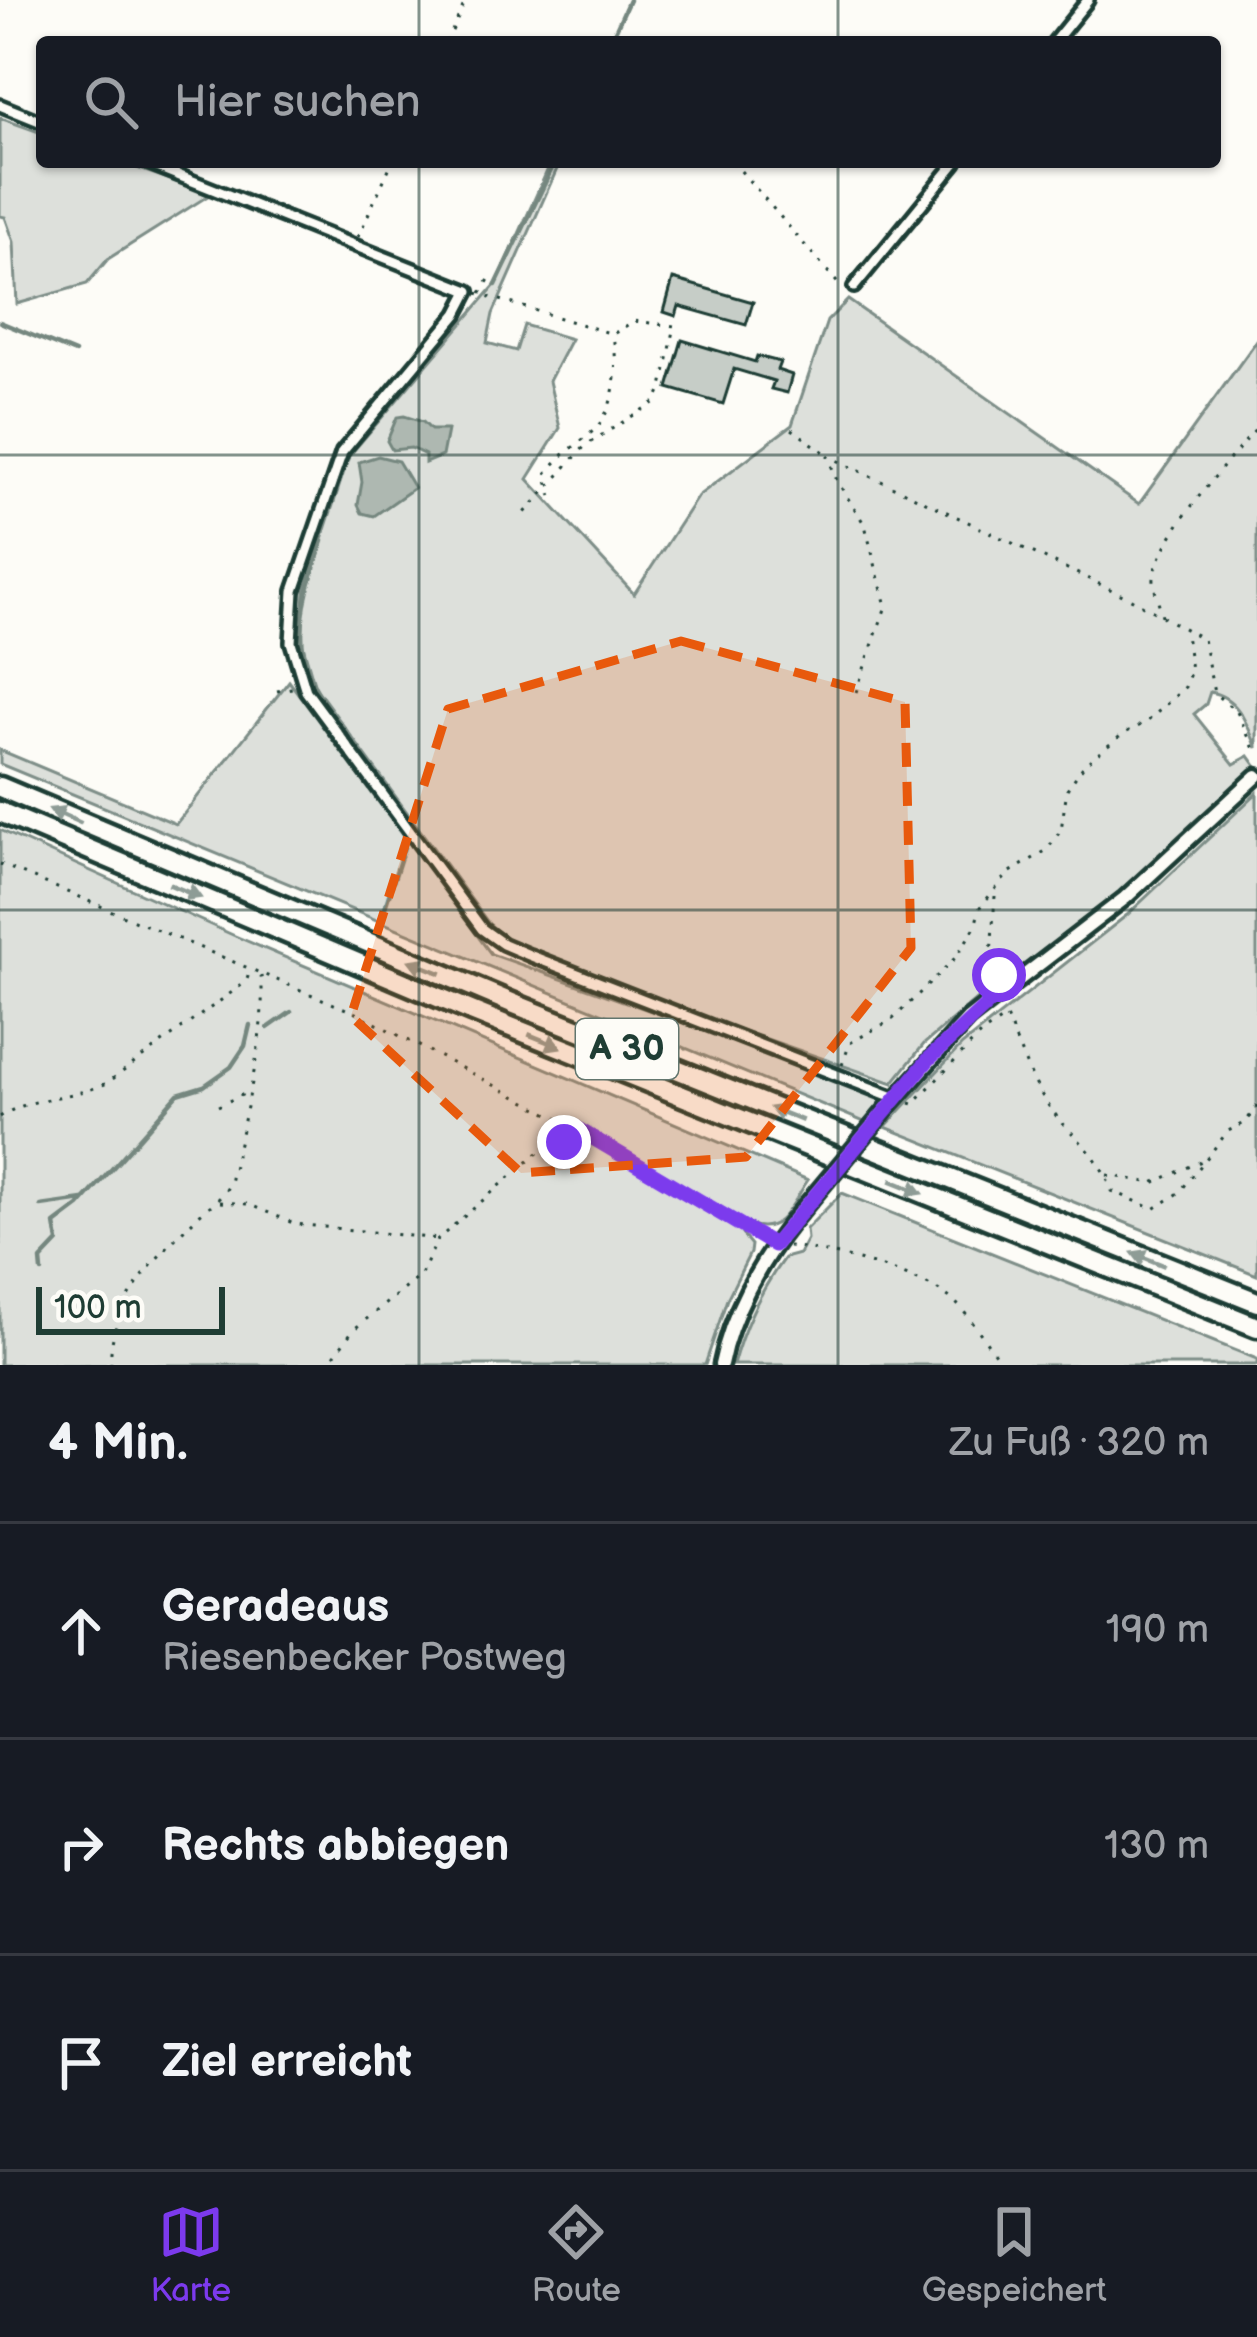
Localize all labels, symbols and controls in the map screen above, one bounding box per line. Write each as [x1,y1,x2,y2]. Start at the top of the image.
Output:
search box [36,36,1221,168]
icon: search [78,69,144,135]
text: Hier suchen [174,75,421,130]
one-way arrow [48,806,83,826]
one-way arrow [168,882,203,902]
route start [972,948,1026,1002]
one-way arrow [407,957,443,976]
road number: A 30 [576,1019,678,1079]
one-way arrow [527,1032,563,1051]
one-way arrow [768,1104,804,1123]
route end [537,1115,591,1169]
one-way arrow [889,1178,925,1197]
one-way arrow [1130,1249,1166,1268]
scale bar [36,1281,225,1334]
text: 100 m [54,1288,142,1328]
text: 4 Min. [48,1413,188,1474]
text: Zu Fuß · 320 m [949,1420,1209,1467]
text: Geradeaus [162,1580,389,1635]
icon: ahead [48,1598,114,1664]
text: 190 m [1106,1607,1209,1654]
text: Riesenbecker Postweg [162,1635,567,1682]
icon: right [48,1814,114,1880]
text: Rechts abbiegen [162,1819,509,1874]
text: 130 m [1104,1823,1209,1870]
icon: arrive [48,2030,114,2096]
text: Ziel erreicht [162,2035,412,2090]
tab: Karte [150,2199,231,2311]
tab: Route [532,2199,621,2311]
tab: Gespeichert [922,2199,1107,2311]

